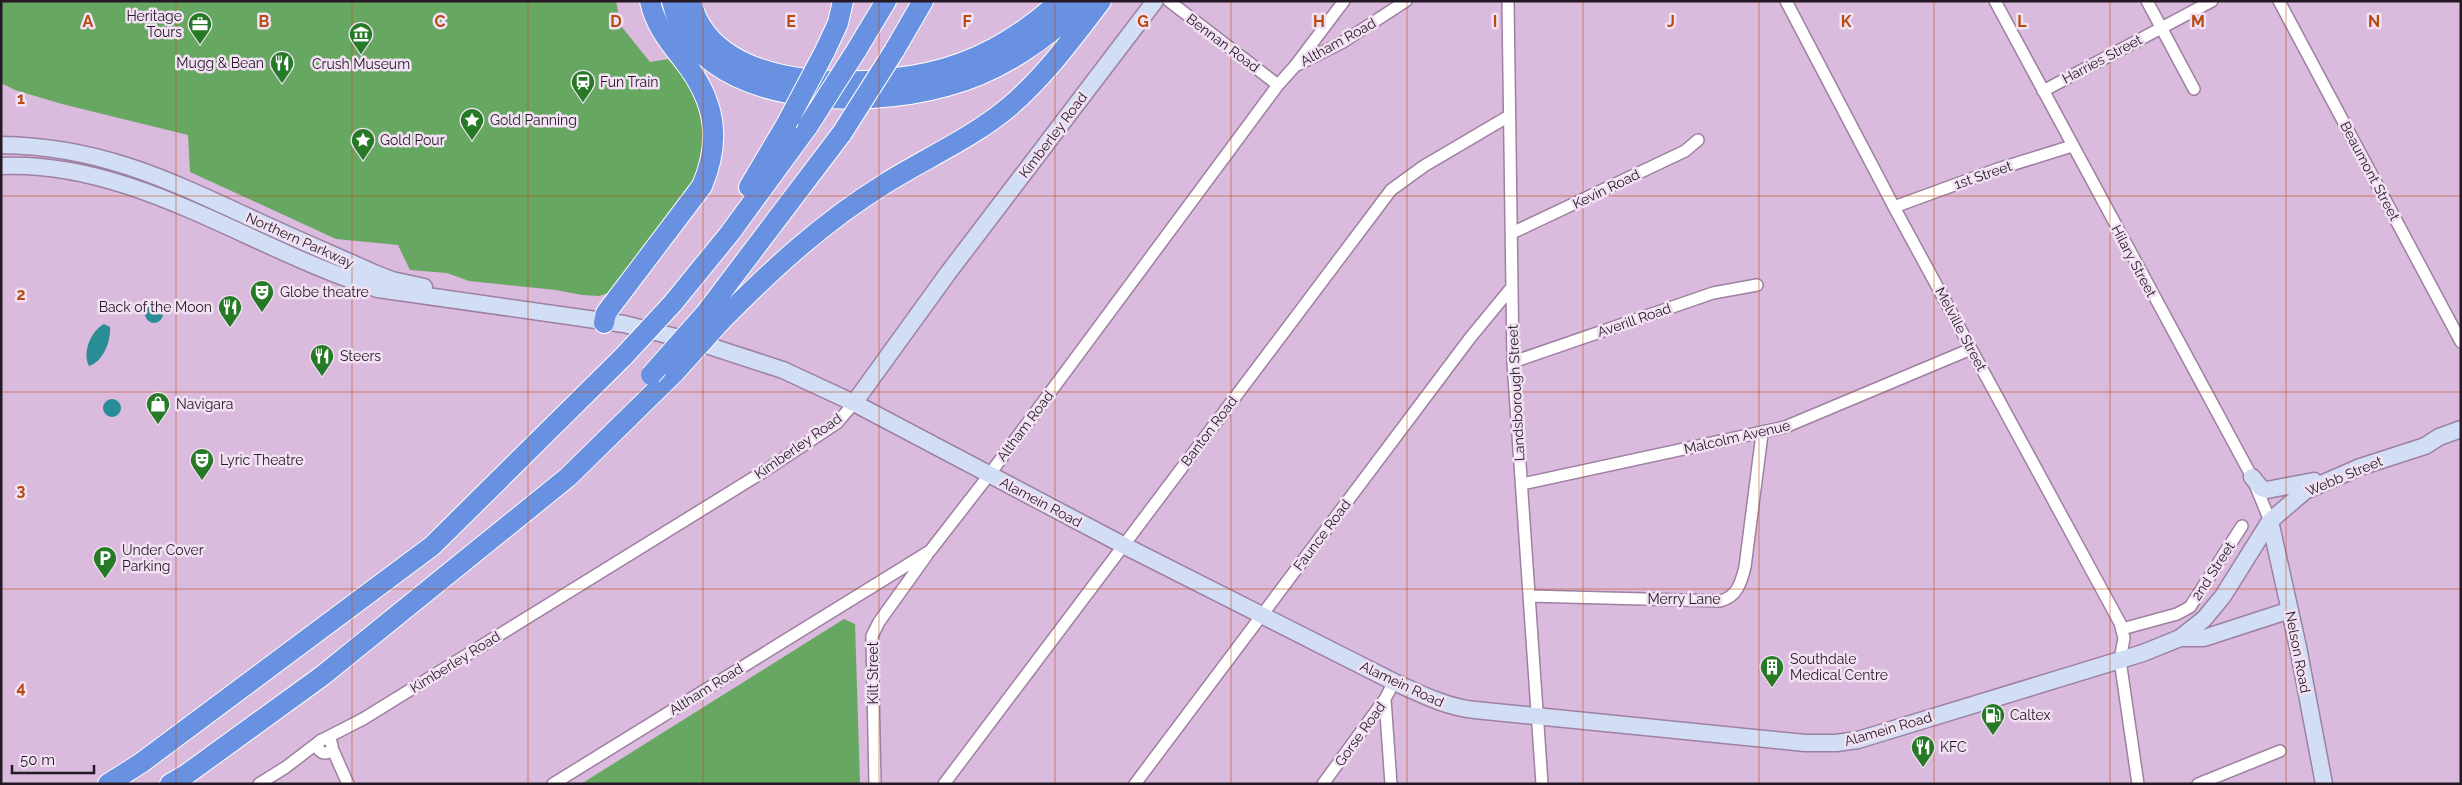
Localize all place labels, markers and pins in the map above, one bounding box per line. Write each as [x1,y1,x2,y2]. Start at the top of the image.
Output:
place label: Heritage Tours [126,8,182,40]
office icon: Heritage Tours [187,11,213,45]
museum icon: Crush Museum [348,21,374,55]
restaurant icon: Mugg & Bean [269,50,295,84]
place label: Mugg & Bean [176,55,264,71]
place label: Crush Museum [312,56,410,72]
station icon: Fun Train [570,69,596,103]
place label: Fun Train [600,74,658,90]
place icon: Gold Panning [459,107,485,141]
place label: Gold Panning [490,112,577,128]
place icon: Gold Pour [350,127,376,161]
place label: Gold Pour [380,132,445,148]
theatre icon: Globe theatre [249,279,275,313]
place label: Globe theatre [280,284,369,300]
restaurant icon: Back of the Moon [217,294,243,328]
place label: Back of the Moon [99,299,212,315]
restaurant icon: Steers [309,343,335,377]
place label: Steers [340,348,381,364]
shop icon: Navigara [145,391,171,425]
place label: Navigara [176,396,233,412]
theatre icon: Lyric Theatre [189,447,215,481]
place label: Lyric Theatre [220,452,304,468]
place label: Under Cover Parking [122,542,204,574]
parking icon: Under Cover Parking [92,545,118,579]
place label: Southdale Medical Centre [1790,651,1888,683]
building icon: Southdale Medical Centre [1759,654,1785,688]
fuel station icon: Caltex [1980,702,2006,736]
place label: Caltex [2010,707,2051,723]
restaurant icon: KFC [1910,734,1936,768]
place label: KFC [1940,739,1967,755]

